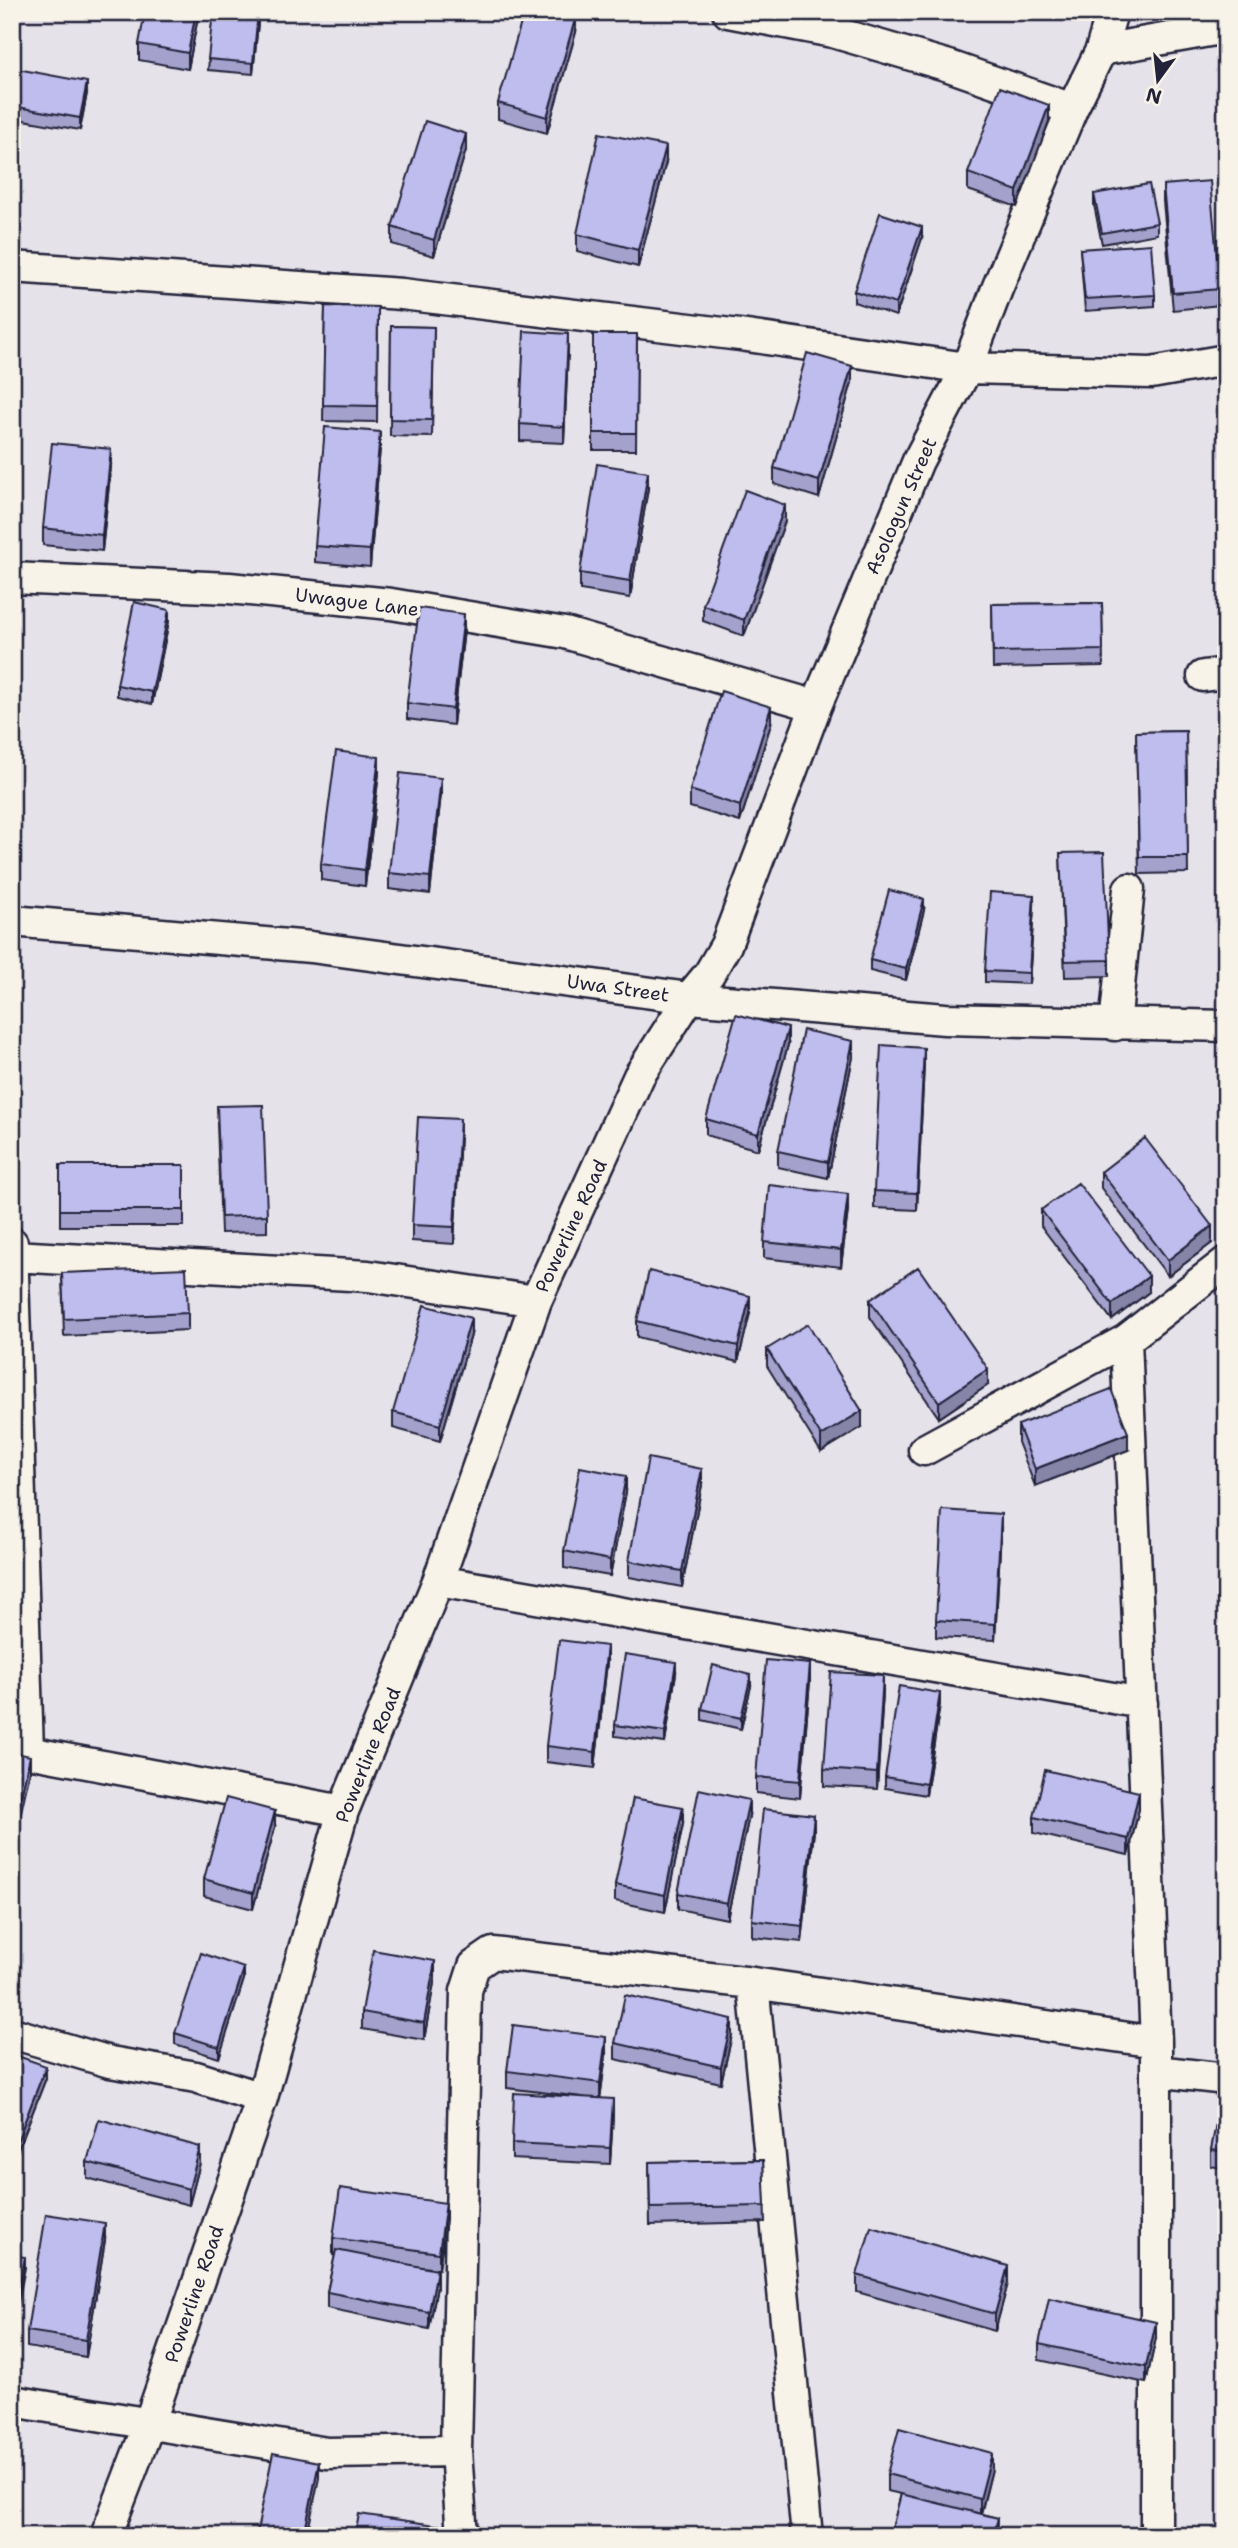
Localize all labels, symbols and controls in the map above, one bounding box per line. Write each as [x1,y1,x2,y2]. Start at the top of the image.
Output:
north arrow [1122,46,1192,116]
text: N [1143,82,1164,110]
street label: Asologun Street [860,434,942,578]
street label: Uwague Lane [294,582,420,622]
street label: Uwa Street [565,968,671,1008]
street label: Powerline Road [529,1155,613,1297]
street label: Powerline Road [329,1684,407,1826]
street label: Powerline Road [159,2222,229,2366]

